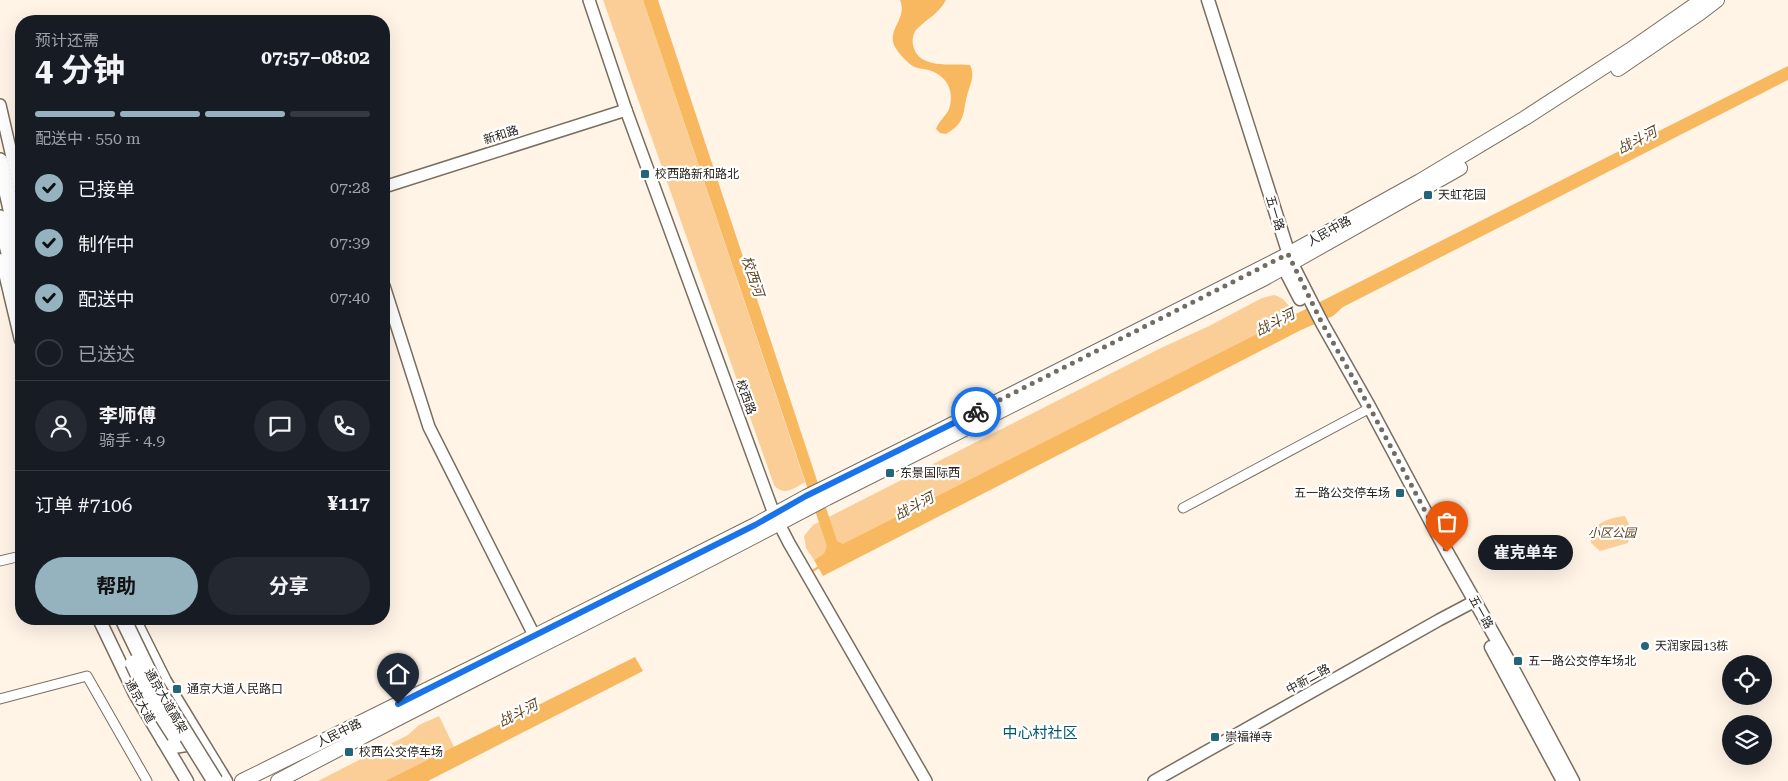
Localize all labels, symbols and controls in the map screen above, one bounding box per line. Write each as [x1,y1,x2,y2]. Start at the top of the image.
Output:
text: 预计还需 [35,31,99,50]
text: 07:57–08:02 [261,46,370,69]
text: 4 分钟 [35,51,125,89]
water label: 战斗河 [1615,122,1662,157]
street label: 新和路 [482,123,520,147]
text: 配送中 · 550 m [35,129,141,148]
place label: 校西路新和路北 [655,167,739,181]
marker: 校西路新和路北 [639,168,651,180]
icon: check [35,174,63,202]
text: 已接单 [78,178,135,201]
text: 07:28 [330,178,370,197]
place label: 天虹花园 [1438,188,1486,202]
marker: 天虹花园 [1422,189,1434,201]
street label: 五一路 [1263,194,1287,232]
street label: 人民中路 [1305,213,1353,249]
icon: check [35,229,63,257]
text: 制作中 [78,233,135,256]
text: 07:39 [330,233,370,252]
water label: 校西河 [739,254,768,301]
icon: check [35,284,63,312]
text: 配送中 [78,288,135,311]
text: 07:40 [330,288,370,307]
water label: 战斗河 [1253,304,1300,339]
text: 已送达 [78,343,135,366]
street label: 校西路 [733,378,759,416]
courier [951,387,1001,437]
icon: bike [962,398,990,426]
button: person [35,400,87,452]
button: chat [254,400,306,452]
button: phone [318,400,370,452]
text: 李师傅 [99,404,156,427]
text: 骑手 · 4.9 [99,431,165,450]
place label: 东景国际西 [900,466,960,480]
marker: 东景国际西 [884,467,896,479]
place label: 五一路公交停车场 [1294,486,1390,500]
marker: 五一路公交停车场 [1394,487,1406,499]
water label: 战斗河 [892,488,939,523]
text: ¥117 [327,492,370,515]
text: 订单 #7106 [35,494,132,517]
pin [1426,501,1468,552]
icon: bag [1433,508,1461,536]
park label: 小区公园 [1588,526,1638,540]
callout: 崔克单车 [1477,534,1572,570]
text: 崔克单车 [1493,543,1558,562]
button: 帮助 [35,557,198,615]
button: 分享 [208,557,370,615]
street label: 五一路 [1466,593,1496,631]
place label: 天润家园13栋 [1655,639,1728,653]
marker: 天润家园13栋 [1639,640,1651,652]
pin [377,653,419,704]
place label: 五一路公交停车场北 [1528,654,1636,668]
marker: 五一路公交停车场北 [1512,655,1524,667]
map controls [1722,655,1772,765]
button: locate [1722,655,1772,705]
icon: home [384,660,412,688]
street label: 中新二路 [1284,661,1332,697]
street label: 通京大道高架 [142,666,190,736]
street label: 通京大道 [122,677,158,725]
place label: 通京大道人民路口 [187,682,283,696]
marker: 通京大道人民路口 [171,683,183,695]
water label: 战斗河 [496,695,543,730]
button: layers [1722,715,1772,765]
street label: 人民中路 [314,716,364,750]
district label: 中心村社区 [1002,724,1078,742]
place label: 崇福禅寺 [1225,730,1273,744]
marker: 崇福禅寺 [1209,731,1221,743]
place label: 校西公交停车场 [359,745,443,759]
marker: 校西公交停车场 [343,746,355,758]

